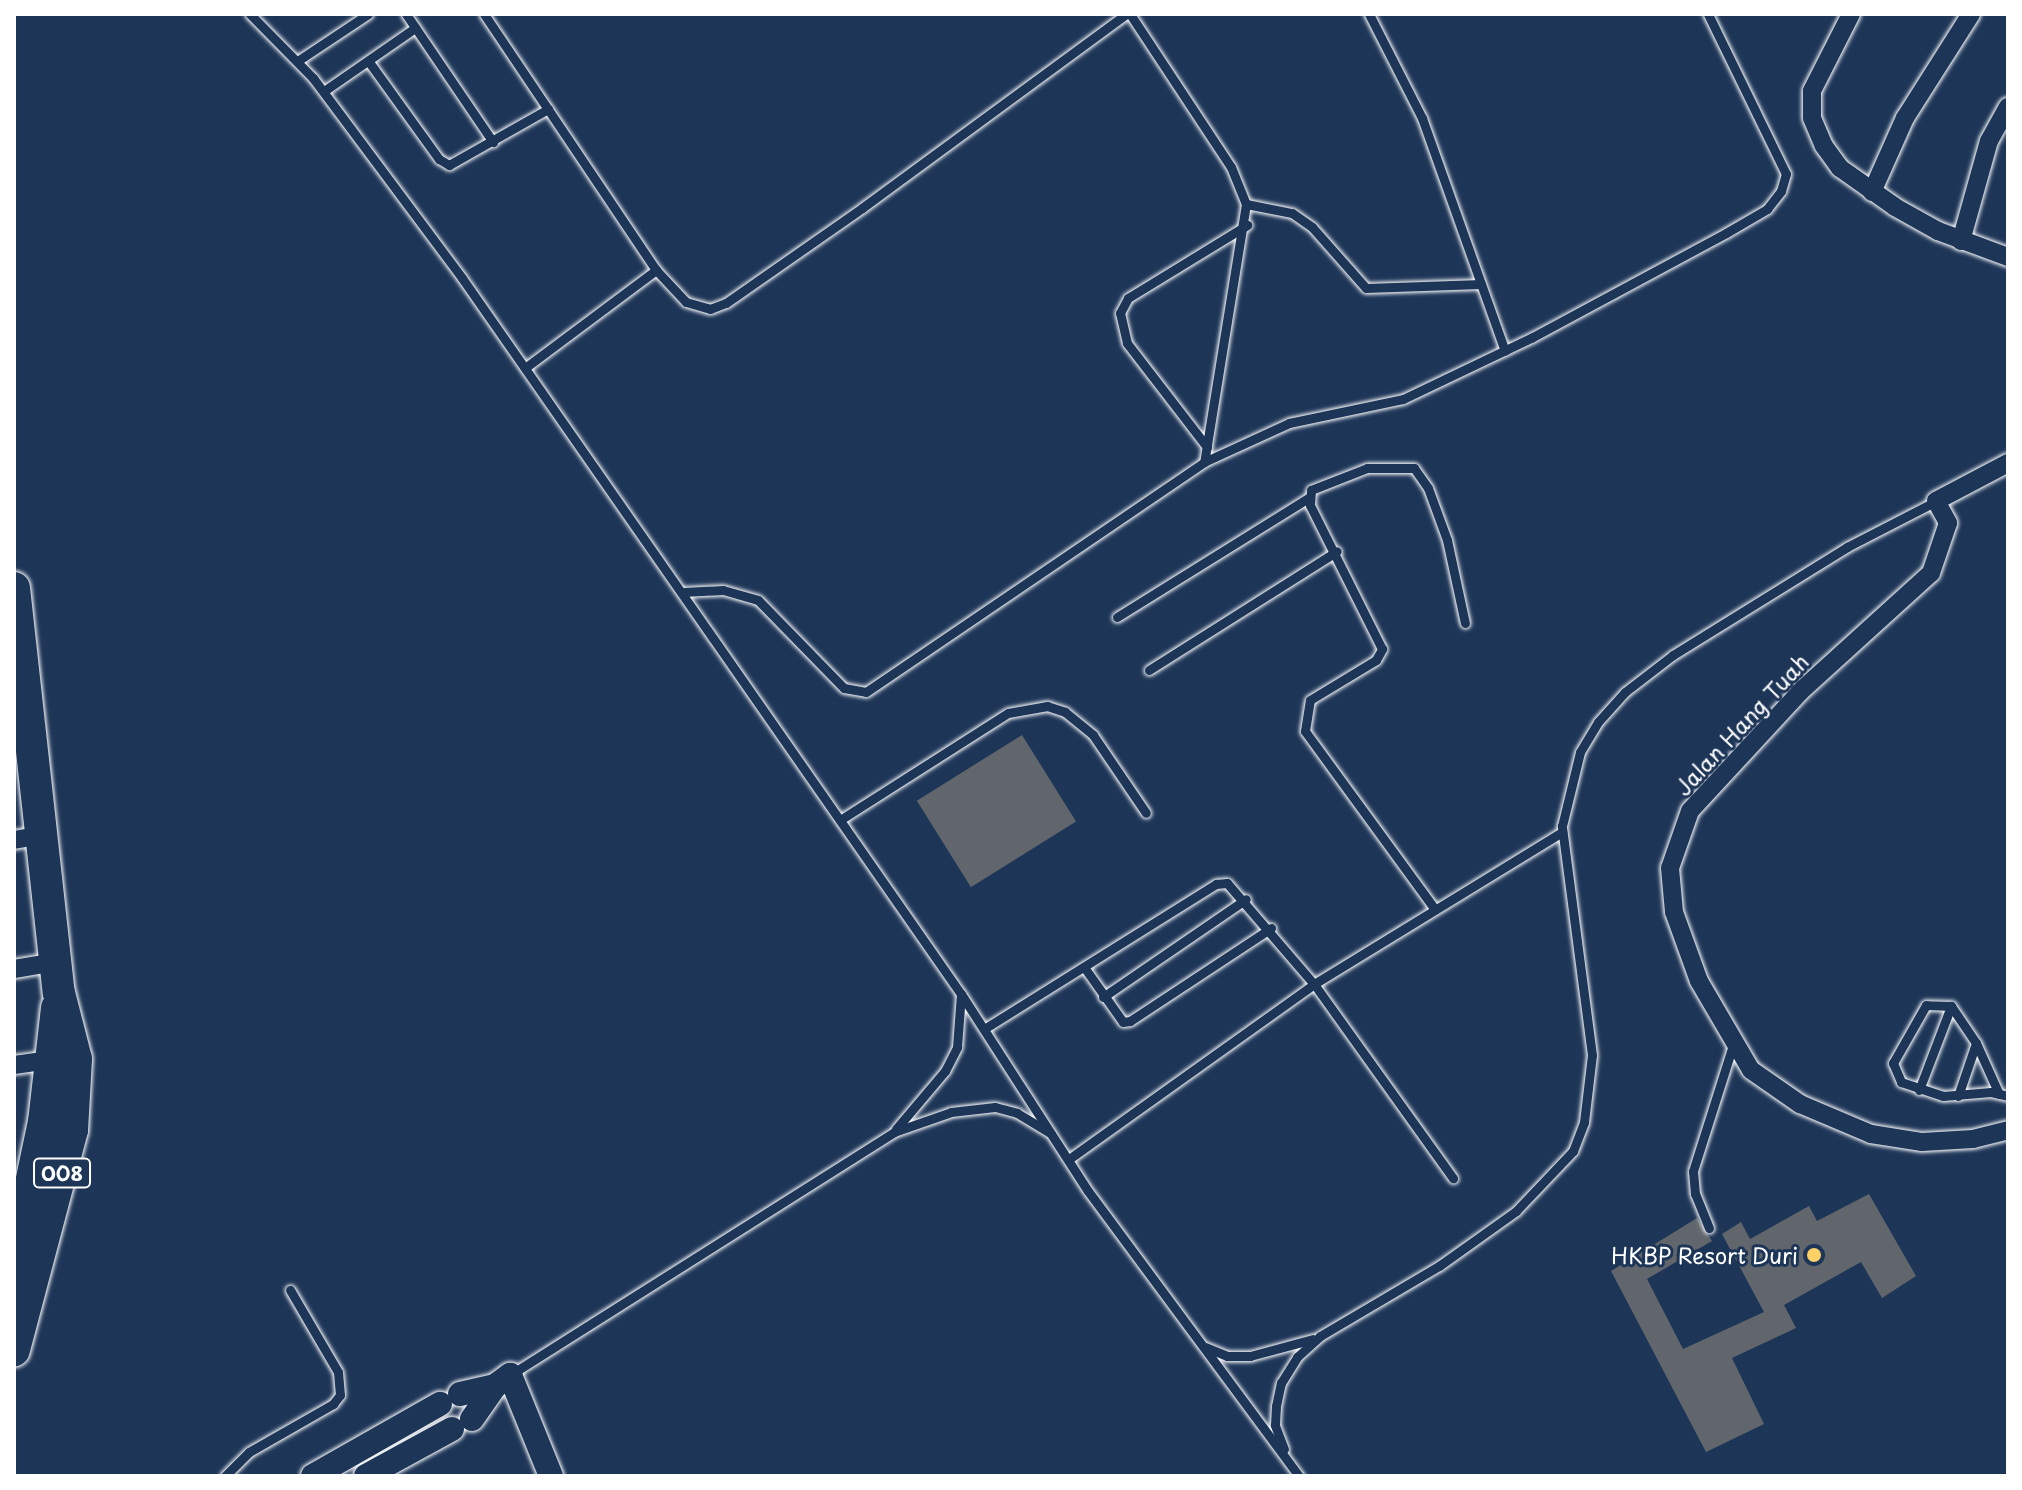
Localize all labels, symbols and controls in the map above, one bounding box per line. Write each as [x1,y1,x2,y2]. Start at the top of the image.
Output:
street label: Jalan Hang Tuah [1669,648,1813,800]
road number: 008 [32,1157,92,1189]
place label: HKBP Resort Duri [1610,1242,1798,1268]
marker: HKBP Resort Duri [1805,1246,1823,1264]

